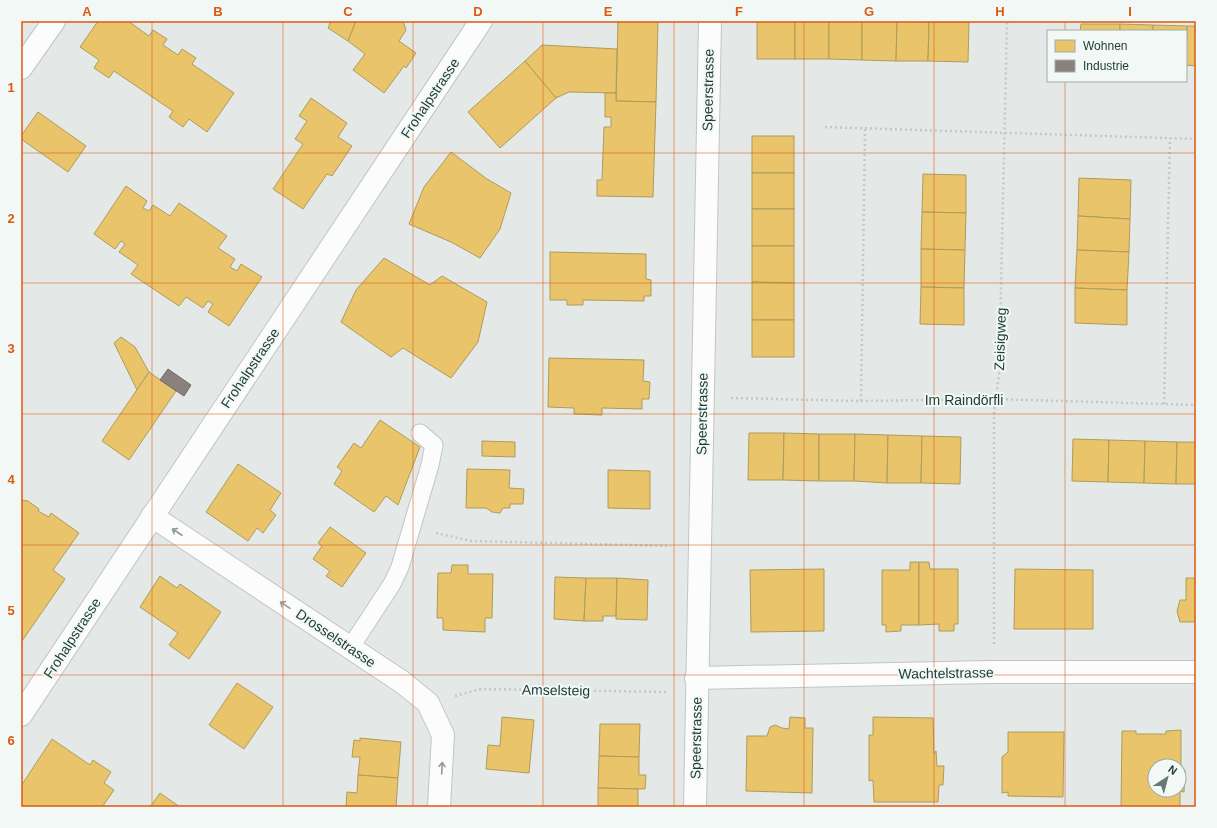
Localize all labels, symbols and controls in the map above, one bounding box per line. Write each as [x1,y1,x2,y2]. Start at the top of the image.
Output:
text: A [82,4,92,19]
text: B [213,4,223,19]
text: C [343,4,353,19]
text: D [473,4,483,19]
text: E [604,4,613,19]
text: F [735,4,743,19]
text: G [864,4,874,19]
text: H [995,4,1005,19]
text: I [1128,4,1132,19]
legend [1047,30,1187,82]
text: Wohnen [1083,39,1127,53]
street label: Speerstrasse [699,48,717,131]
street label: Frohalpstrasse [397,55,463,141]
text: Industrie [1083,59,1129,73]
text: 1 [7,80,15,95]
text: 2 [7,211,15,226]
street label: Zeisigweg [991,307,1009,371]
street label: Frohalpstrasse [217,325,283,411]
text: 3 [7,341,15,356]
street label: Speerstrasse [693,372,711,455]
street label: Im Raindörfli [925,392,1003,408]
text: 4 [7,472,15,487]
one-way arrow [172,528,183,536]
street label: Frohalpstrasse [40,595,104,681]
one-way arrow [280,601,291,609]
text: 5 [7,603,15,618]
street label: Drosselstrasse [293,605,379,671]
street label: Wachtelstrasse [898,664,994,682]
street label: Amselsteig [522,681,590,699]
street label: Speerstrasse [687,696,705,779]
text: 6 [7,733,15,748]
north arrow [1147,758,1187,798]
one-way arrow [438,762,445,775]
text: N [1166,763,1180,777]

